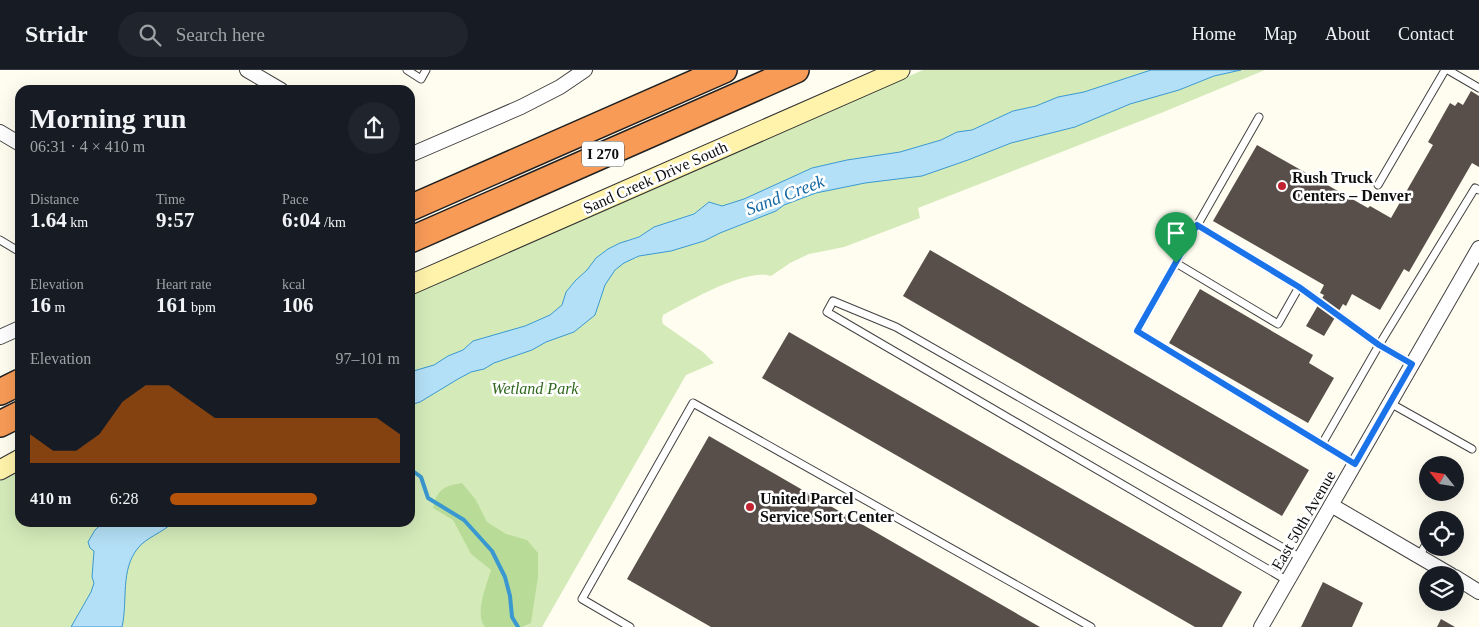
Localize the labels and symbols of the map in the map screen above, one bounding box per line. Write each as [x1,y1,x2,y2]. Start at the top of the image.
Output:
street label: Sand Creek Drive South [580,138,730,217]
road number: I 270 [582,142,624,166]
place label: Rush Truck Centers – Denver [1292,169,1411,204]
water label: Sand Creek [743,170,828,219]
marker: Rush Truck Centers – Denver [1276,180,1288,192]
pin [1155,212,1197,263]
park label: Wetland Park [492,380,579,397]
north arrow [1419,456,1464,501]
street label: East 50th Avenue [1268,468,1339,573]
place label: United Parcel Service Sort Center [760,490,894,525]
marker: United Parcel Service Sort Center [744,501,756,513]

